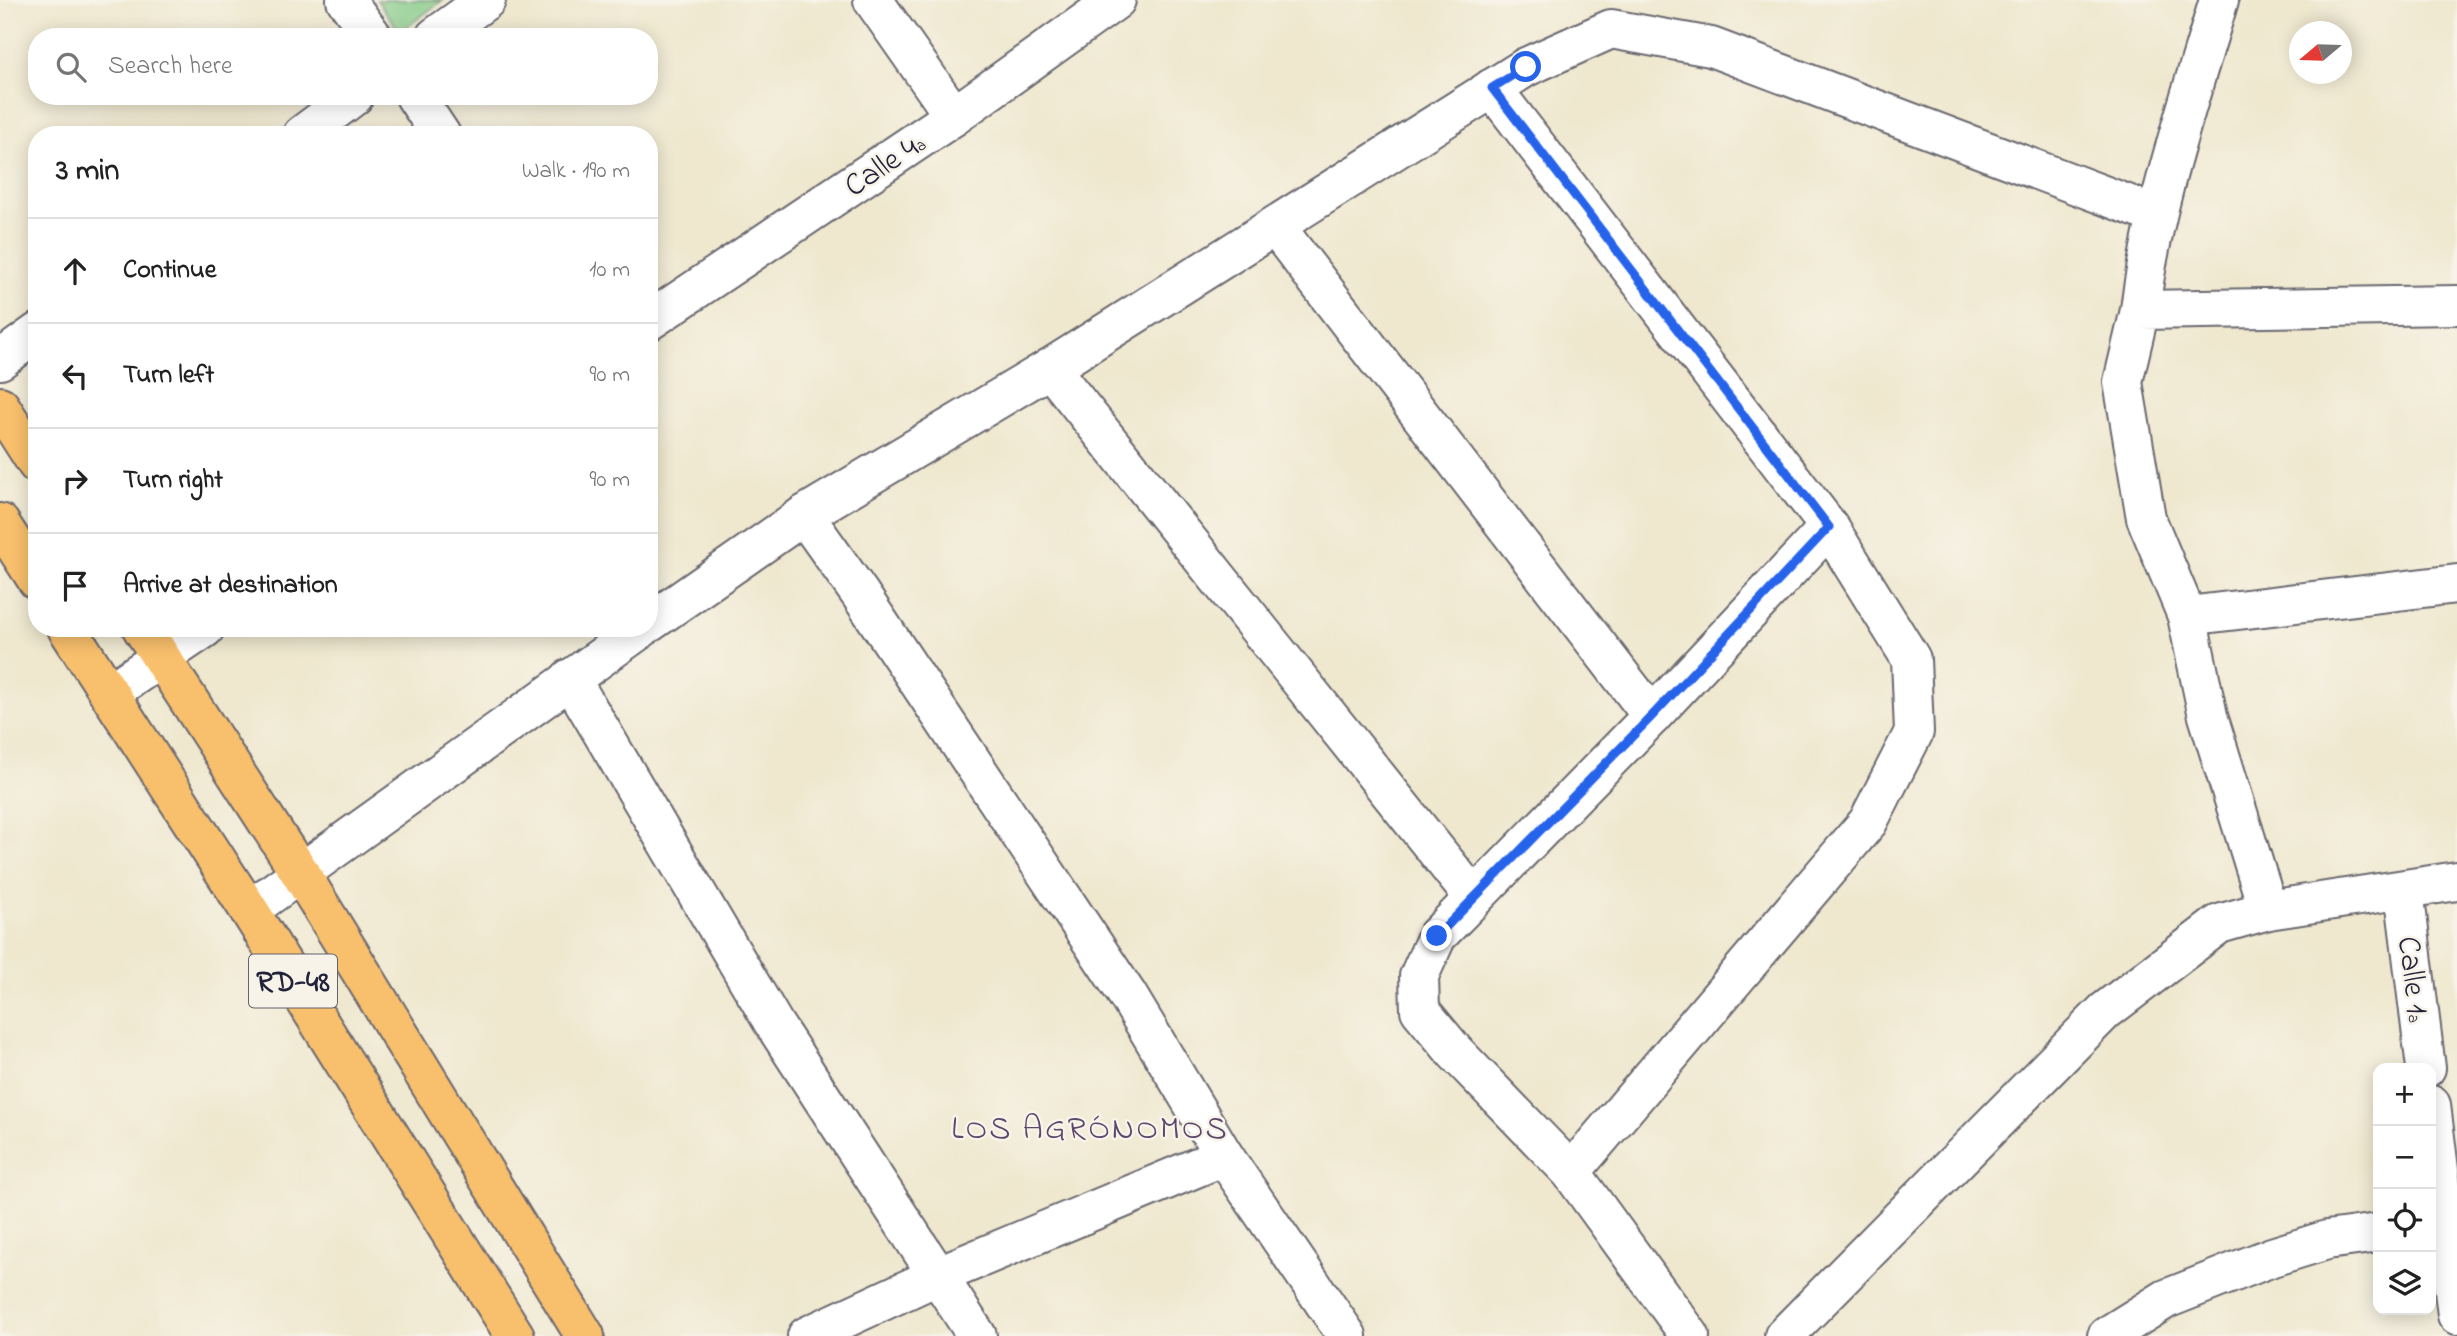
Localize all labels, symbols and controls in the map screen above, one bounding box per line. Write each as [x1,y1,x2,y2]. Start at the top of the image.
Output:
north arrow [2289,21,2352,84]
search box [28,28,658,105]
icon: search [52,48,90,86]
text: Search here [108,48,233,86]
route start [1510,51,1541,82]
street label: Calle 4ª [836,121,936,210]
text: 3 min [56,150,119,194]
text: Walk · 190 m [522,155,630,188]
icon: ahead [56,252,94,290]
text: Continue [123,252,216,290]
text: 10 m [589,254,630,287]
icon: left [56,357,94,395]
text: Turn left [123,357,214,395]
text: 90 m [590,359,630,392]
icon: right [56,462,94,500]
text: Turn right [123,462,223,500]
text: 90 m [590,464,630,497]
icon: arrive [56,567,94,605]
text: Arrive at destination [123,567,338,605]
route end [1421,920,1452,951]
street label: Calle 1ª [2383,934,2440,1025]
road number: RD-48 [249,954,337,1007]
map controls [2373,1063,2436,1315]
button: + [2373,1063,2436,1126]
district label: LOS AGRÓNOMOS [951,1106,1229,1154]
button: − [2373,1126,2436,1189]
button: locate [2373,1189,2436,1252]
button: layers [2373,1252,2436,1315]

